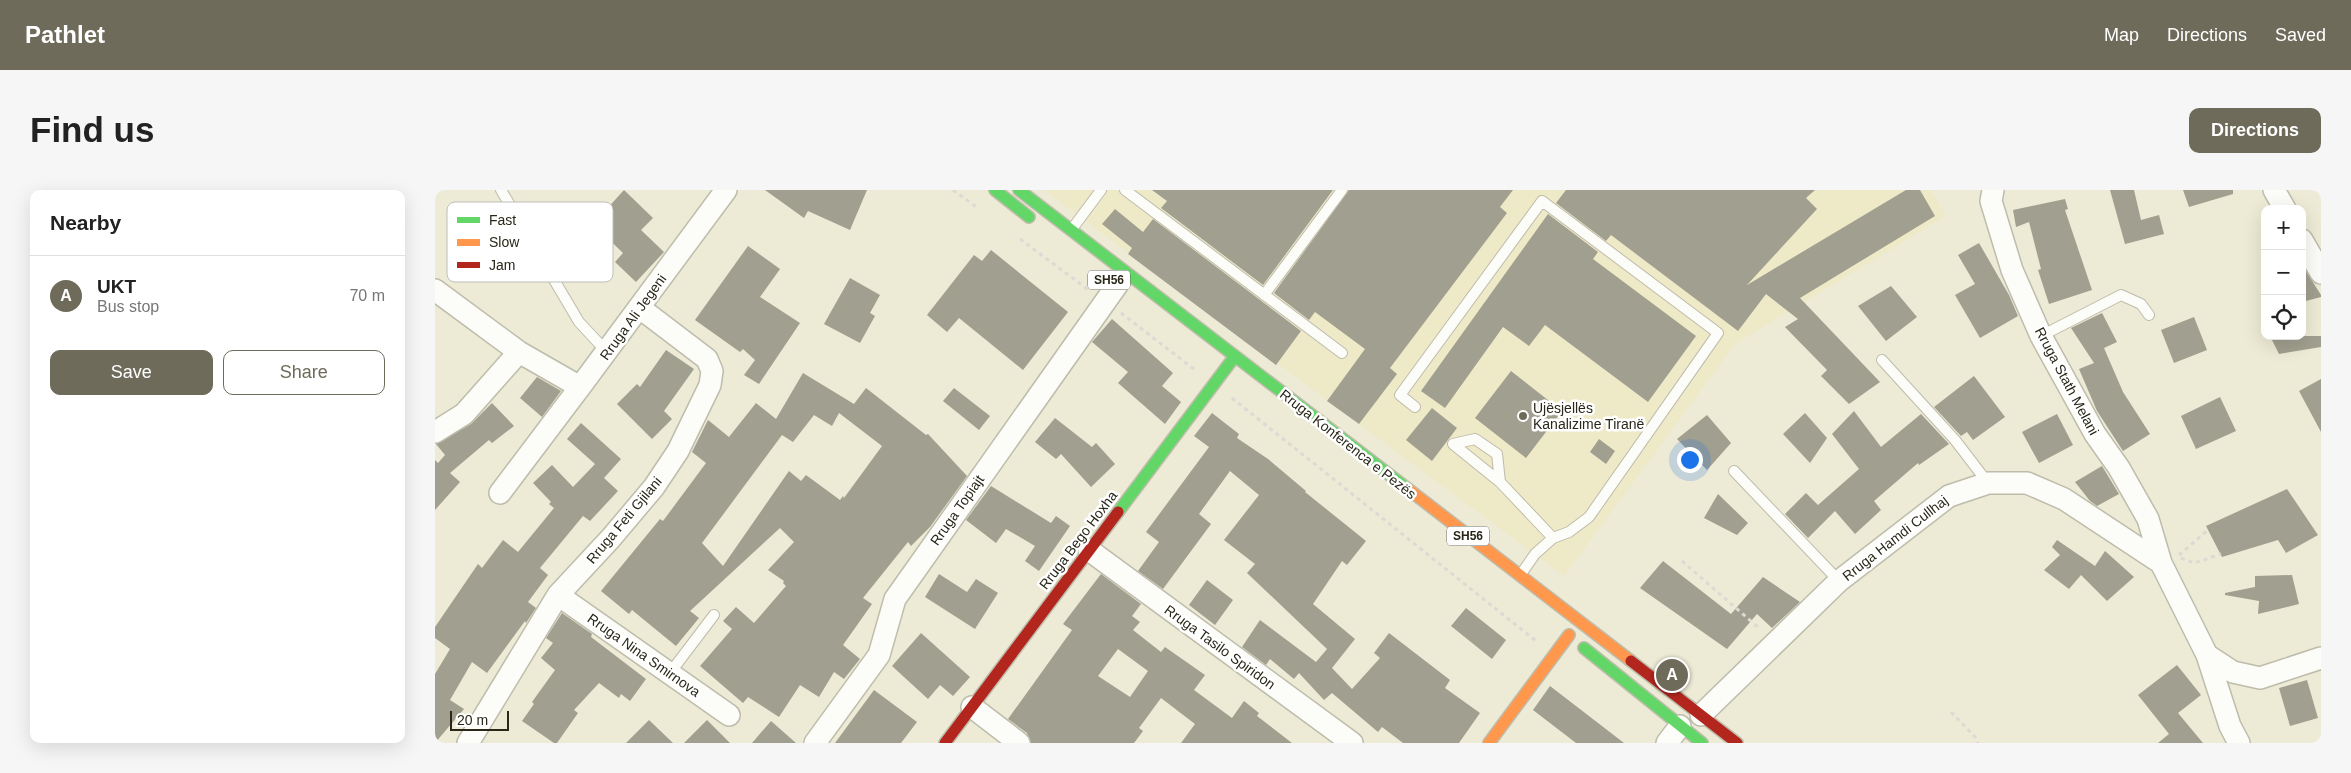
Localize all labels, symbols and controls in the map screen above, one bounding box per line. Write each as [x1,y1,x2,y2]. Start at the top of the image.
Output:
text: Pathlet [25,21,105,48]
text: Map [2104,25,2139,45]
text: Directions [2167,25,2247,45]
text: Saved [2275,25,2326,45]
button: Directions [2189,108,2321,153]
text: Find us [30,110,154,149]
legend [447,202,613,282]
map controls [2261,205,2306,340]
button: + [2261,205,2306,250]
text: Nearby [50,211,121,234]
text: Fast [489,212,516,228]
text: Slow [489,234,520,250]
button: − [2261,250,2306,295]
text: Jam [489,257,515,273]
road number: SH56 [1088,270,1130,290]
street label: Rruga Ali Jegeni [597,271,669,363]
text: UKT [97,276,136,297]
text: A [60,287,72,304]
text: 70 m [349,287,385,304]
button: locate [2261,295,2306,340]
text: Bus stop [97,298,159,315]
street label: Rruga Stath Melani [2032,324,2102,438]
button: Save [50,350,213,395]
button: Share [223,350,385,395]
street label: Rruga Konferenca e Pezës [1277,386,1419,502]
place label: Ujësjellës Kanalizime Tiranë [1533,400,1644,432]
marker: Ujësjellës Kanalizime Tiranë [1517,410,1529,422]
your location [1677,447,1703,473]
street label: Rruga Topiajt [927,472,987,548]
street label: Rruga Feti Gjilani [583,473,665,567]
street label: Rruga Bego Hoxha [1036,487,1120,592]
street label: Rruga Hamdi Cullhaj [1839,492,1951,584]
road number: SH56 [1447,526,1489,546]
street label: Rruga Tasilo Spiridon [1162,601,1278,693]
street label: Rruga Nina Smirnova [585,610,704,700]
pin: A [1656,656,1688,694]
scale bar [450,708,509,731]
text: 20 m [457,712,488,728]

